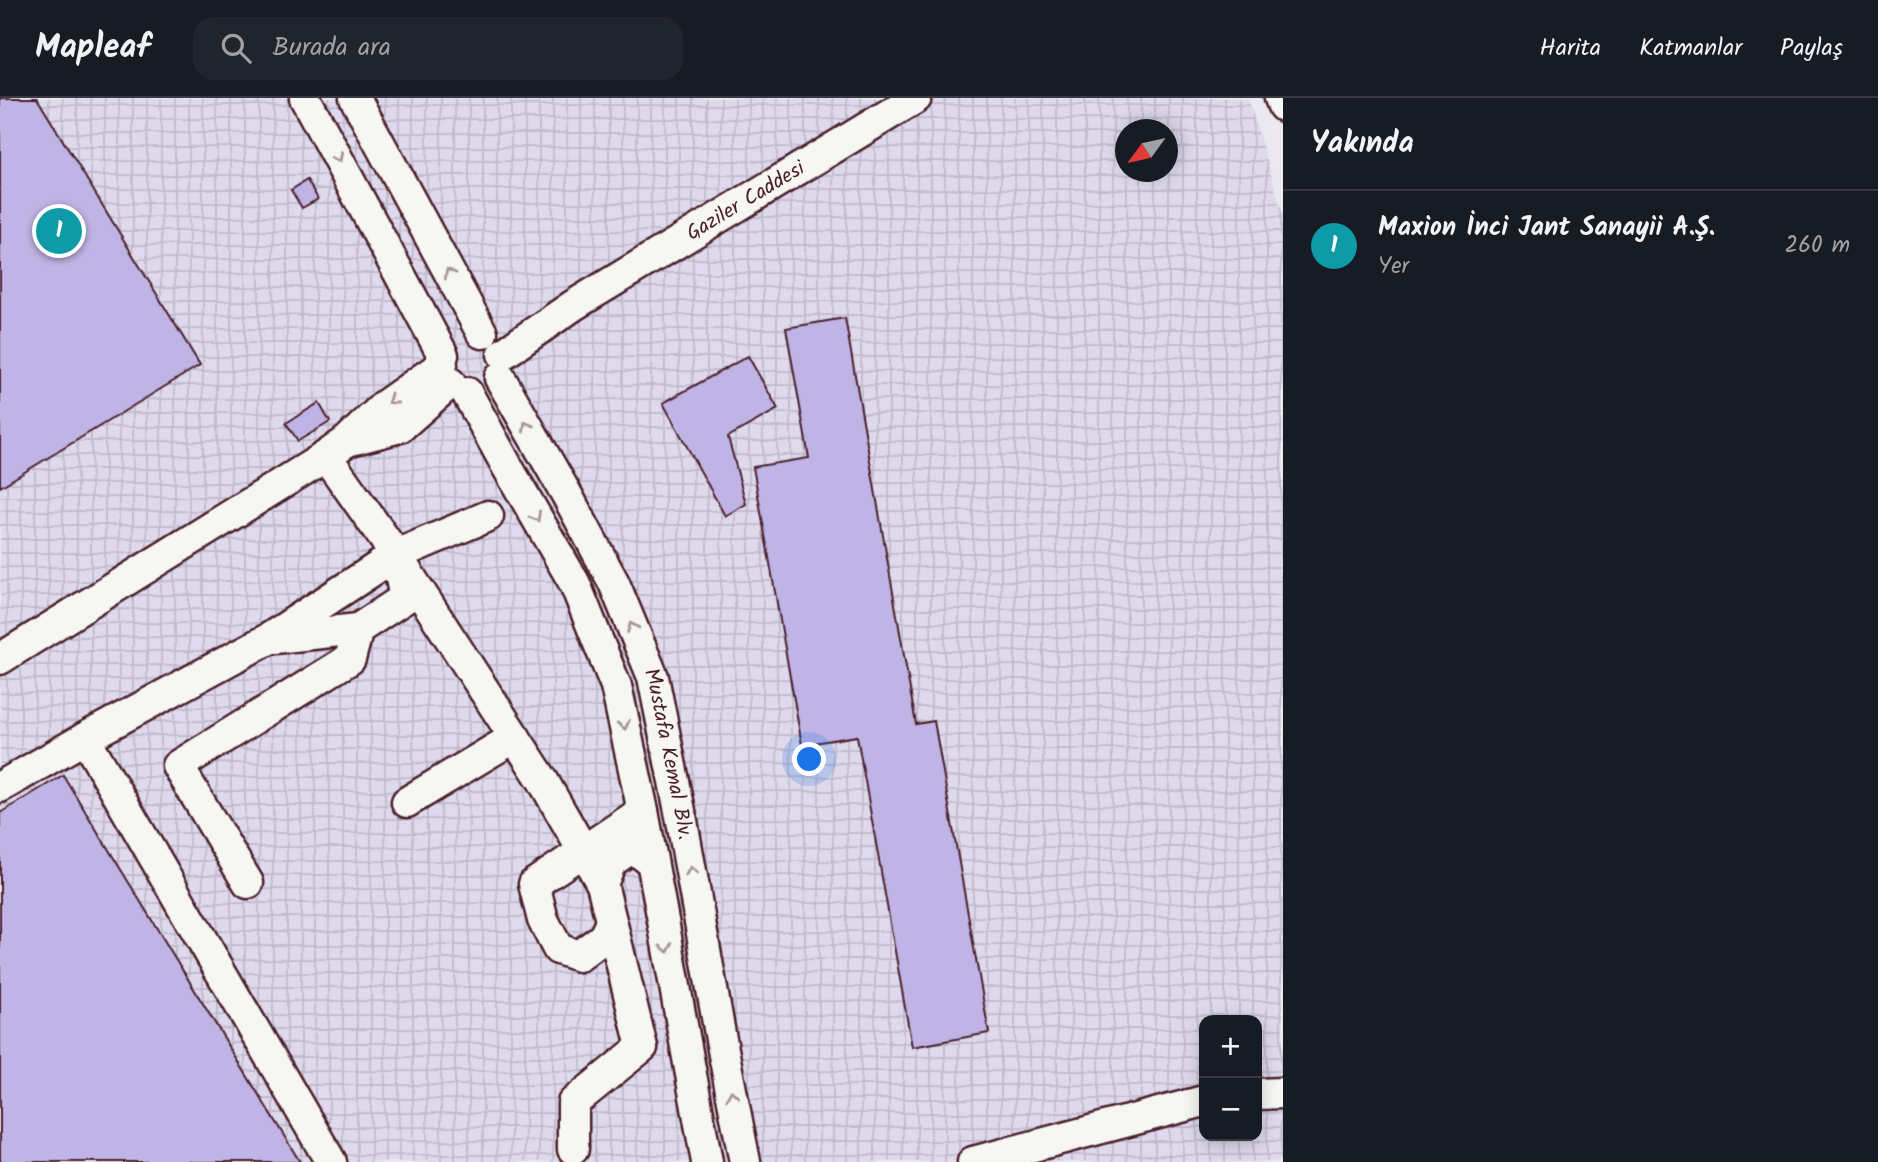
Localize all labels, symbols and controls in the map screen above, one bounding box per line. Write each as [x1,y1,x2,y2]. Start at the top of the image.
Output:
search box [193,17,683,80]
text: Mapleaf [35,22,151,75]
text: Burada ara [273,27,391,69]
icon: search [217,29,255,67]
text: Harita [1540,29,1601,68]
text: Katmanlar [1639,29,1742,68]
text: Paylaş [1780,29,1843,68]
north arrow [1115,119,1178,182]
text: Yakında [1311,120,1414,168]
one-way arrow [329,151,343,163]
street label: Gaziler Caddesi [680,152,812,250]
pin: 1 [36,205,82,257]
text: Maxion İnci Jant Sanayii A.Ş. [1378,207,1715,249]
text: 1 [1331,228,1337,264]
text: 260 m [1785,228,1850,264]
text: Yer [1378,249,1409,285]
one-way arrow [444,267,458,280]
one-way arrow [387,392,400,405]
one-way arrow [522,420,535,433]
one-way arrow [528,509,541,522]
one-way arrow [626,622,640,634]
street label: Mustafa Kemal Blv. [635,663,702,842]
one-way arrow [616,719,630,731]
your location [792,742,826,776]
one-way arrow [684,865,699,877]
one-way arrow [659,943,674,954]
map controls [1199,1015,1262,1141]
button: + [1199,1015,1262,1078]
button: − [1199,1078,1262,1141]
one-way arrow [725,1089,740,1101]

